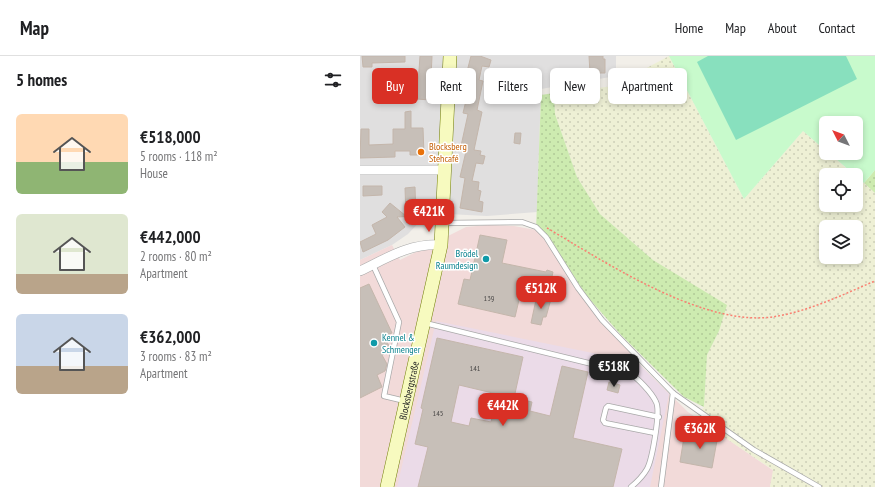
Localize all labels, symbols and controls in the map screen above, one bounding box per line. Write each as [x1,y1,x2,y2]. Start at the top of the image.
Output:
text: Map [20,16,49,40]
text: Home [675,19,703,37]
text: Map [725,19,746,37]
text: About [768,19,797,37]
text: Contact [819,19,855,37]
chip: Buy [372,68,418,104]
chip: Rent [426,68,476,104]
chip: Filters [484,68,542,104]
chip: New [550,68,600,104]
chip: Apartment [608,68,687,104]
text: 5 homes [16,69,67,91]
icon: filters [322,69,344,91]
north arrow [819,116,863,160]
map controls [819,116,863,264]
text: €518,000 [140,126,201,148]
icon: home [48,130,96,178]
place label: Blocksberg Stehcafé [429,140,467,165]
marker: Blocksberg Stehcafé [416,147,426,157]
text: 5 rooms · 118 m² [140,148,218,165]
text: House [140,165,168,182]
button: locate [819,168,863,212]
pin: €421K [401,199,457,233]
text: €421K [413,203,445,220]
button: layers [819,220,863,264]
text: €442,000 [140,226,201,248]
icon: home [48,230,96,278]
place label: Brödel Raumdesign [436,247,479,272]
text: 2 rooms · 80 m² [140,248,212,265]
marker: Brödel Raumdesign [481,254,491,264]
text: Apartment [140,265,188,282]
pin: €512K [513,276,569,310]
text: €512K [525,280,557,297]
house number: 139 [484,293,495,303]
text: €362,000 [140,326,201,348]
icon: home [48,330,96,378]
place label: Kennel & Schmenger [382,331,421,356]
marker: Kennel & Schmenger [369,338,379,348]
text: 3 rooms · 83 m² [140,348,212,365]
pin: €518K [586,354,642,388]
text: €518K [598,358,630,375]
street label: Blocksbergstraße [396,360,421,421]
house number: 141 [470,363,481,373]
text: Apartment [140,365,188,382]
pin: €442K [475,393,531,427]
text: €442K [487,397,519,414]
house number: 145 [433,408,443,418]
pin: €362K [672,416,728,450]
text: €362K [684,420,716,437]

